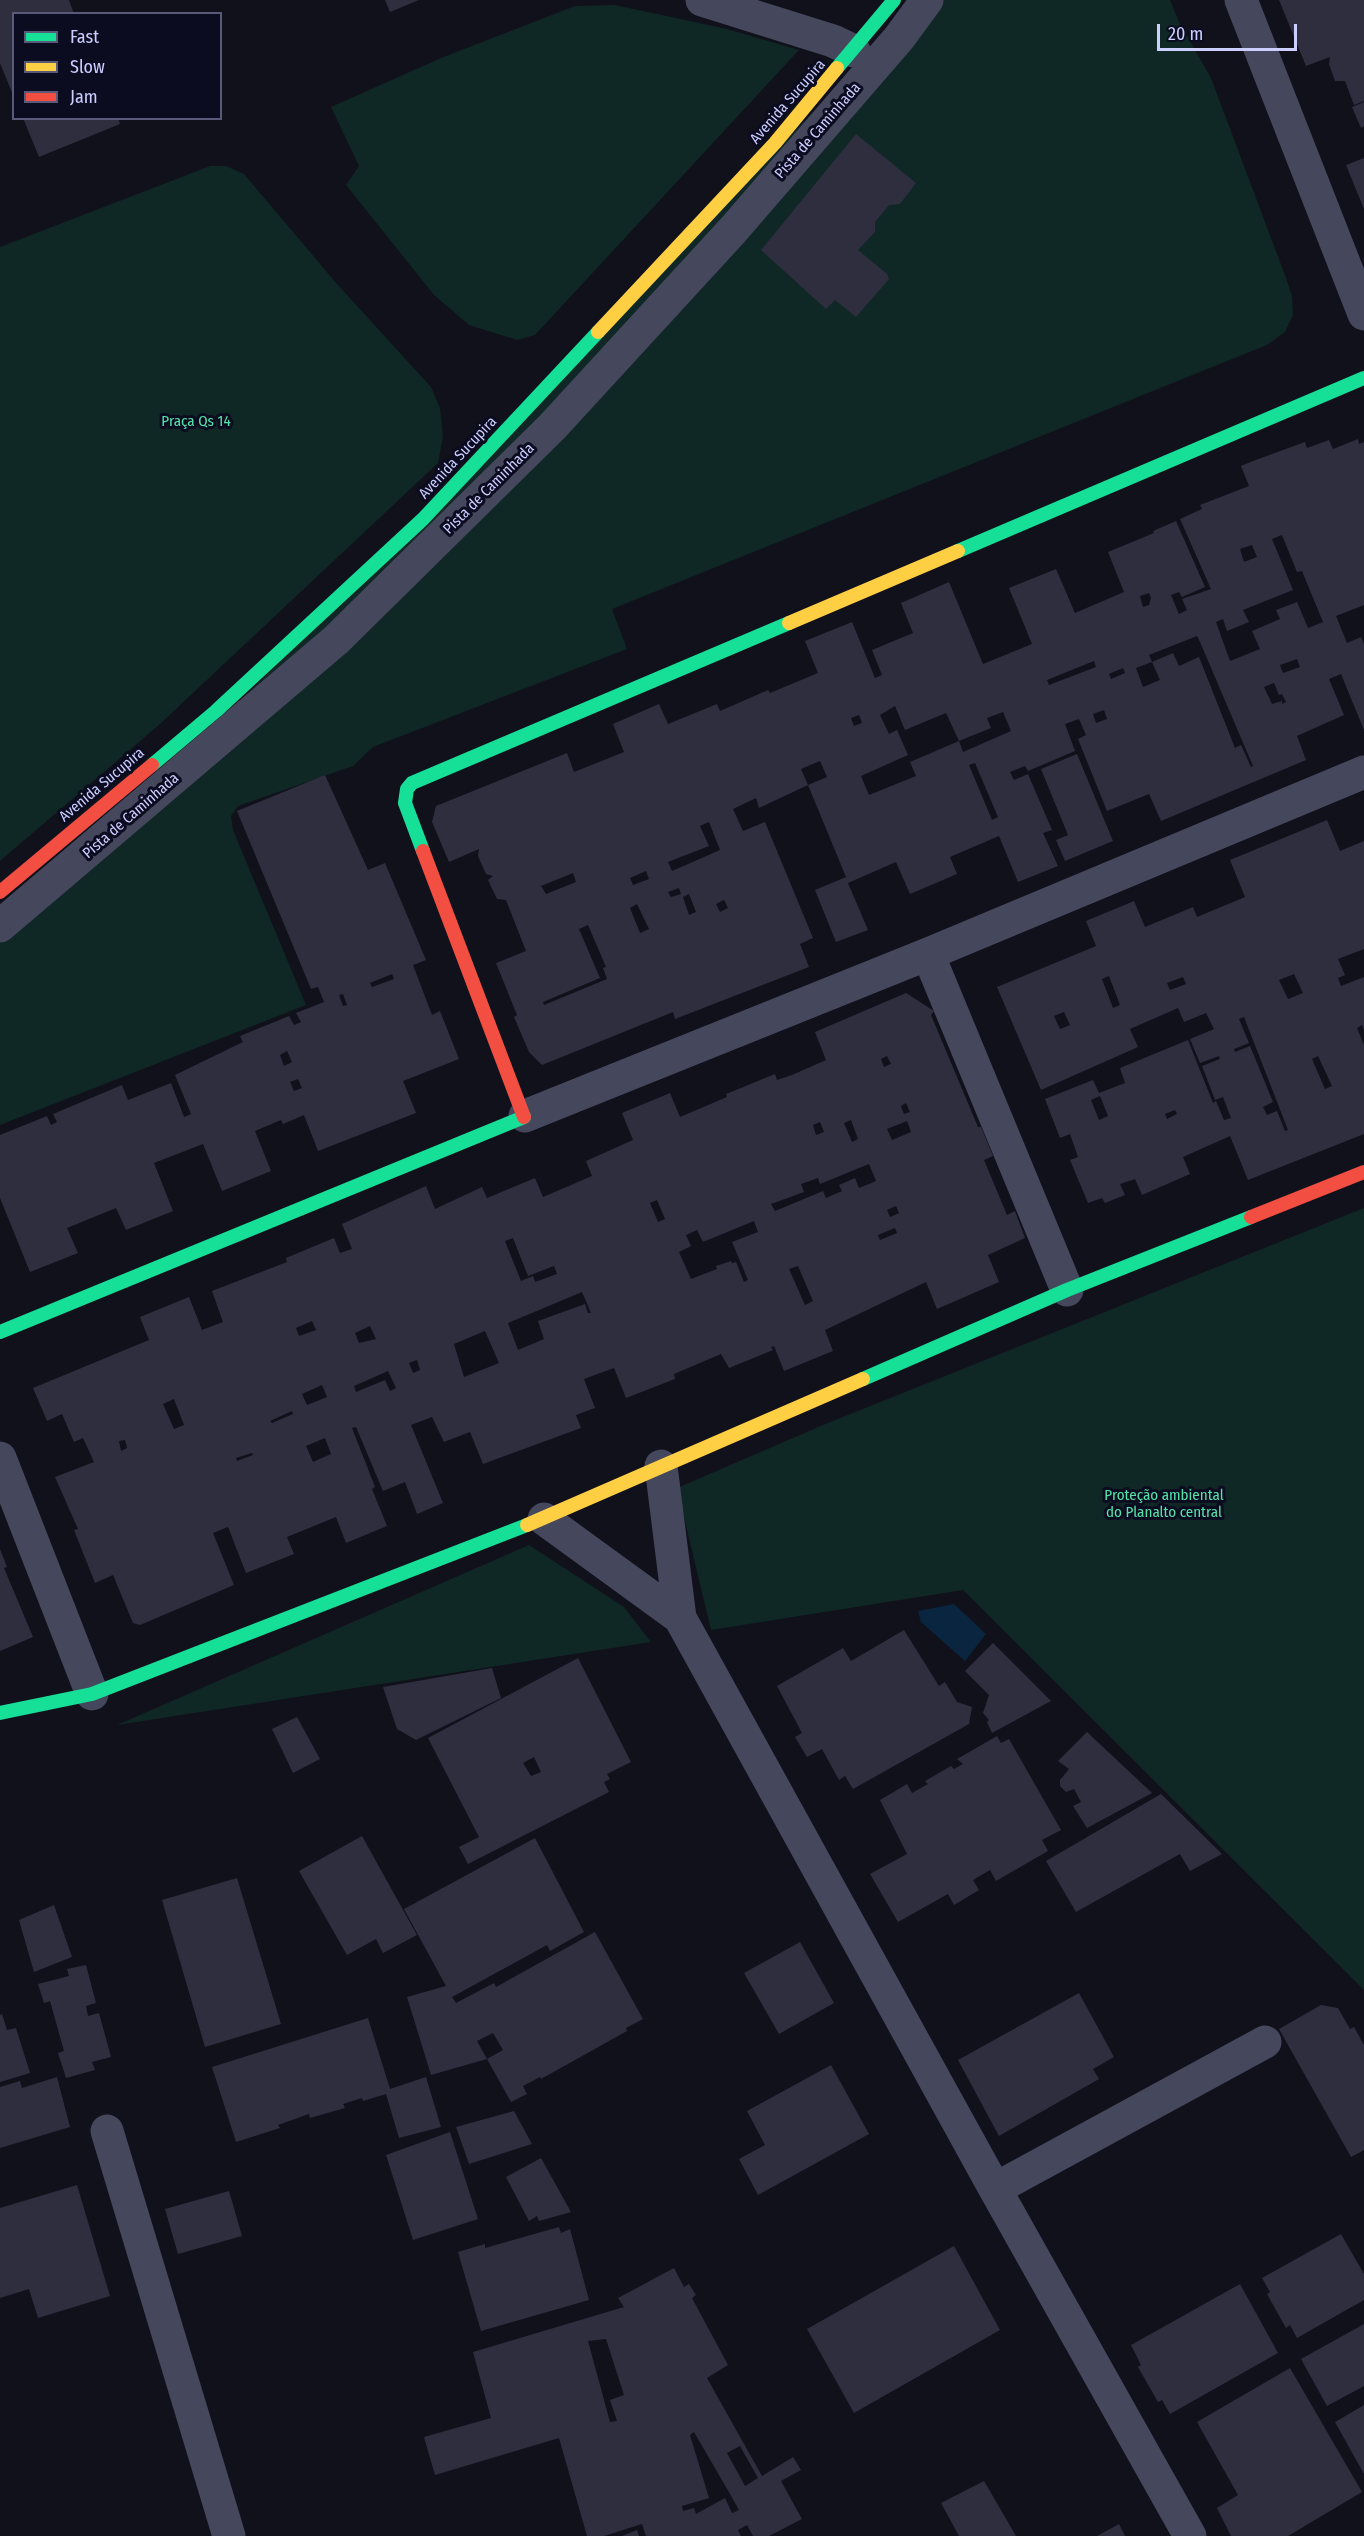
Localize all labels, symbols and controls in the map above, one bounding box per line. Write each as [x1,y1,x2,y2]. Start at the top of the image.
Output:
legend [12,12,222,120]
scale bar [1160,12,1300,50]
text: 20 m [1168,23,1203,45]
text: Fast [70,26,99,48]
text: Slow [70,56,105,78]
street label: Avenida Sucupira [746,56,830,148]
street label: Pista de Caminhada [771,79,865,183]
text: Jam [70,86,98,108]
park label: Praça Qs 14 [161,413,231,431]
street label: Avenida Sucupira [415,413,501,503]
street label: Pista de Caminhada [440,440,538,538]
street label: Avenida Sucupira [56,744,148,826]
street label: Pista de Caminhada [79,769,183,863]
park label: Proteção ambiental do Planalto central [1104,1487,1224,1522]

